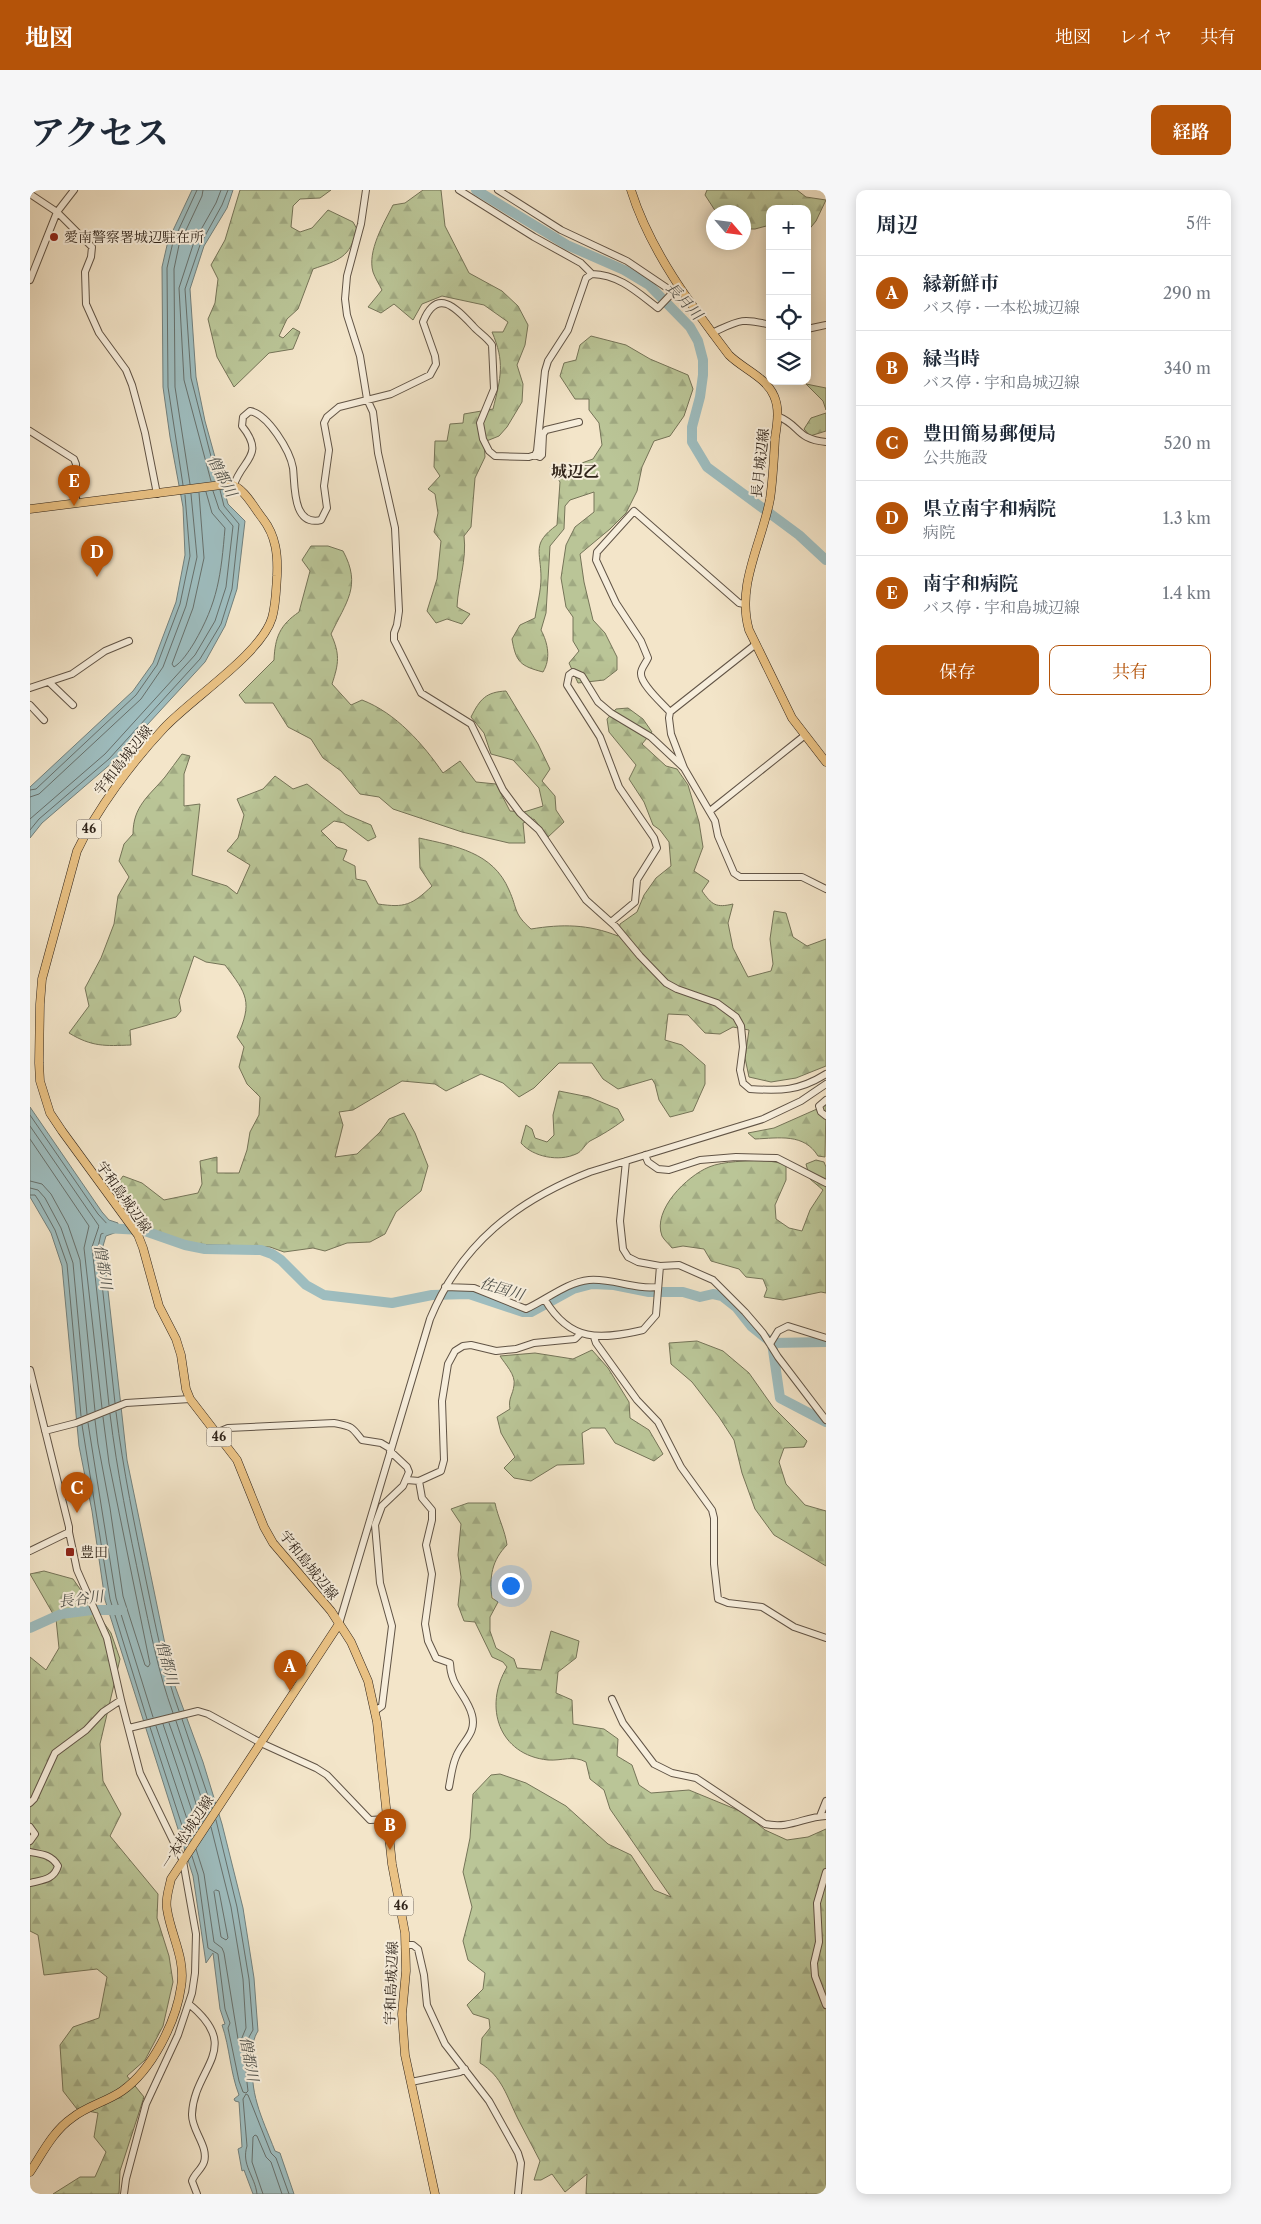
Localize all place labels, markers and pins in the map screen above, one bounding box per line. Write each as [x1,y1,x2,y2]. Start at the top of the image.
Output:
place label: 愛南警察署城辺駐在所 [64,228,204,246]
marker: 愛南警察署城辺駐在所 [48,231,60,243]
pin: E [58,465,90,506]
pin: D [81,536,113,577]
pin: C [61,1472,93,1513]
place label: 豊田 [80,1543,108,1561]
marker: 豊田 [64,1546,76,1558]
pin: A [274,1650,306,1691]
pin: B [374,1809,406,1850]

